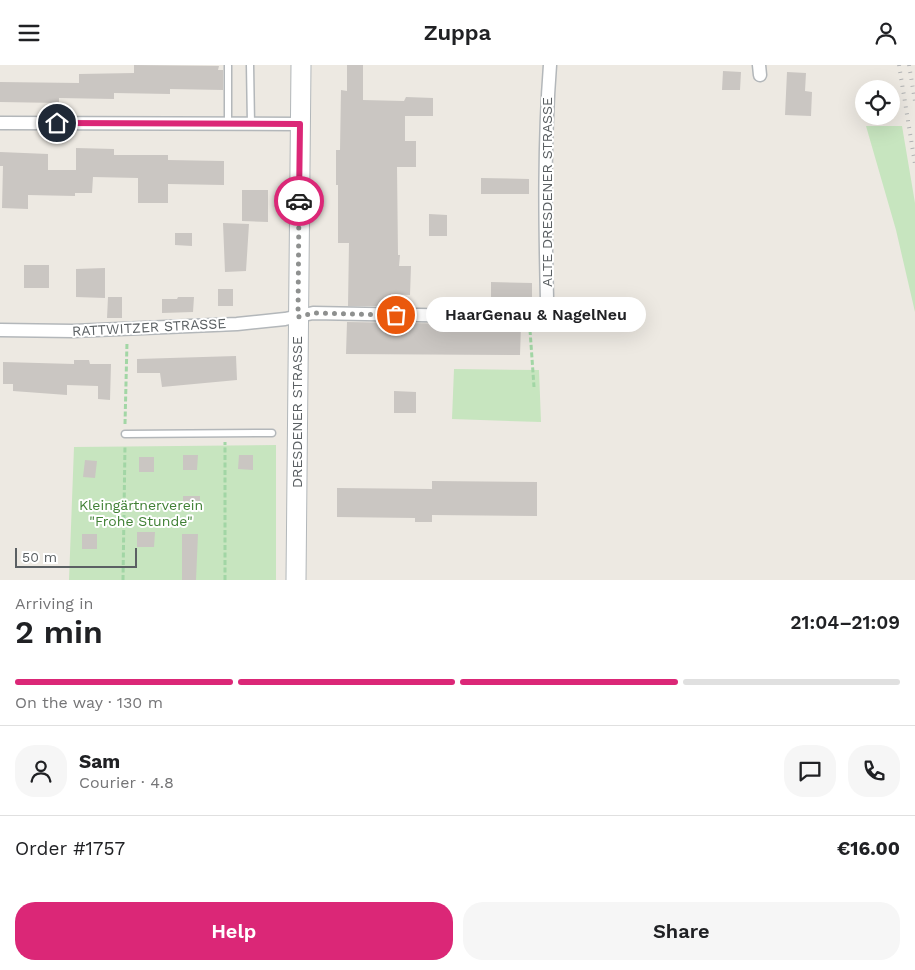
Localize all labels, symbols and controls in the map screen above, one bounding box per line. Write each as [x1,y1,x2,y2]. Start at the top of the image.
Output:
icon: menu [15,19,43,47]
icon: person [872,19,900,47]
text: Zuppa [424,20,491,45]
map controls [855,80,900,125]
button: locate [855,80,900,125]
street label: ALTE DRESDENER STRASSE [539,97,555,287]
pin [36,102,78,144]
icon: home [43,109,71,137]
courier [274,176,324,226]
icon: car [285,187,313,215]
pin [375,294,417,336]
callout: HaarGenau & NagelNeu [426,297,646,333]
icon: bag [382,301,410,329]
text: HaarGenau & NagelNeu [445,305,627,324]
street label: RATTWITZER STRASSE [71,315,227,339]
street label: DRESDENER STRASSE [289,336,305,488]
park label: Kleingärtnerverein "Frohe Stunde" [79,497,203,529]
scale bar [15,545,138,568]
text: 50 m [22,549,57,565]
text: Arriving in [15,594,93,613]
text: 21:04–21:09 [790,611,900,634]
text: 2 min [15,613,103,651]
text: On the way · 130 m [15,693,163,712]
button: person [15,745,67,797]
button: chat [784,745,836,797]
button: phone [848,745,900,797]
text: Sam [79,750,120,773]
text: Courier · 4.8 [79,773,174,792]
text: Order #1757 [15,837,125,860]
text: €16.00 [837,837,900,860]
button: Help [15,902,453,960]
button: Share [463,902,900,960]

